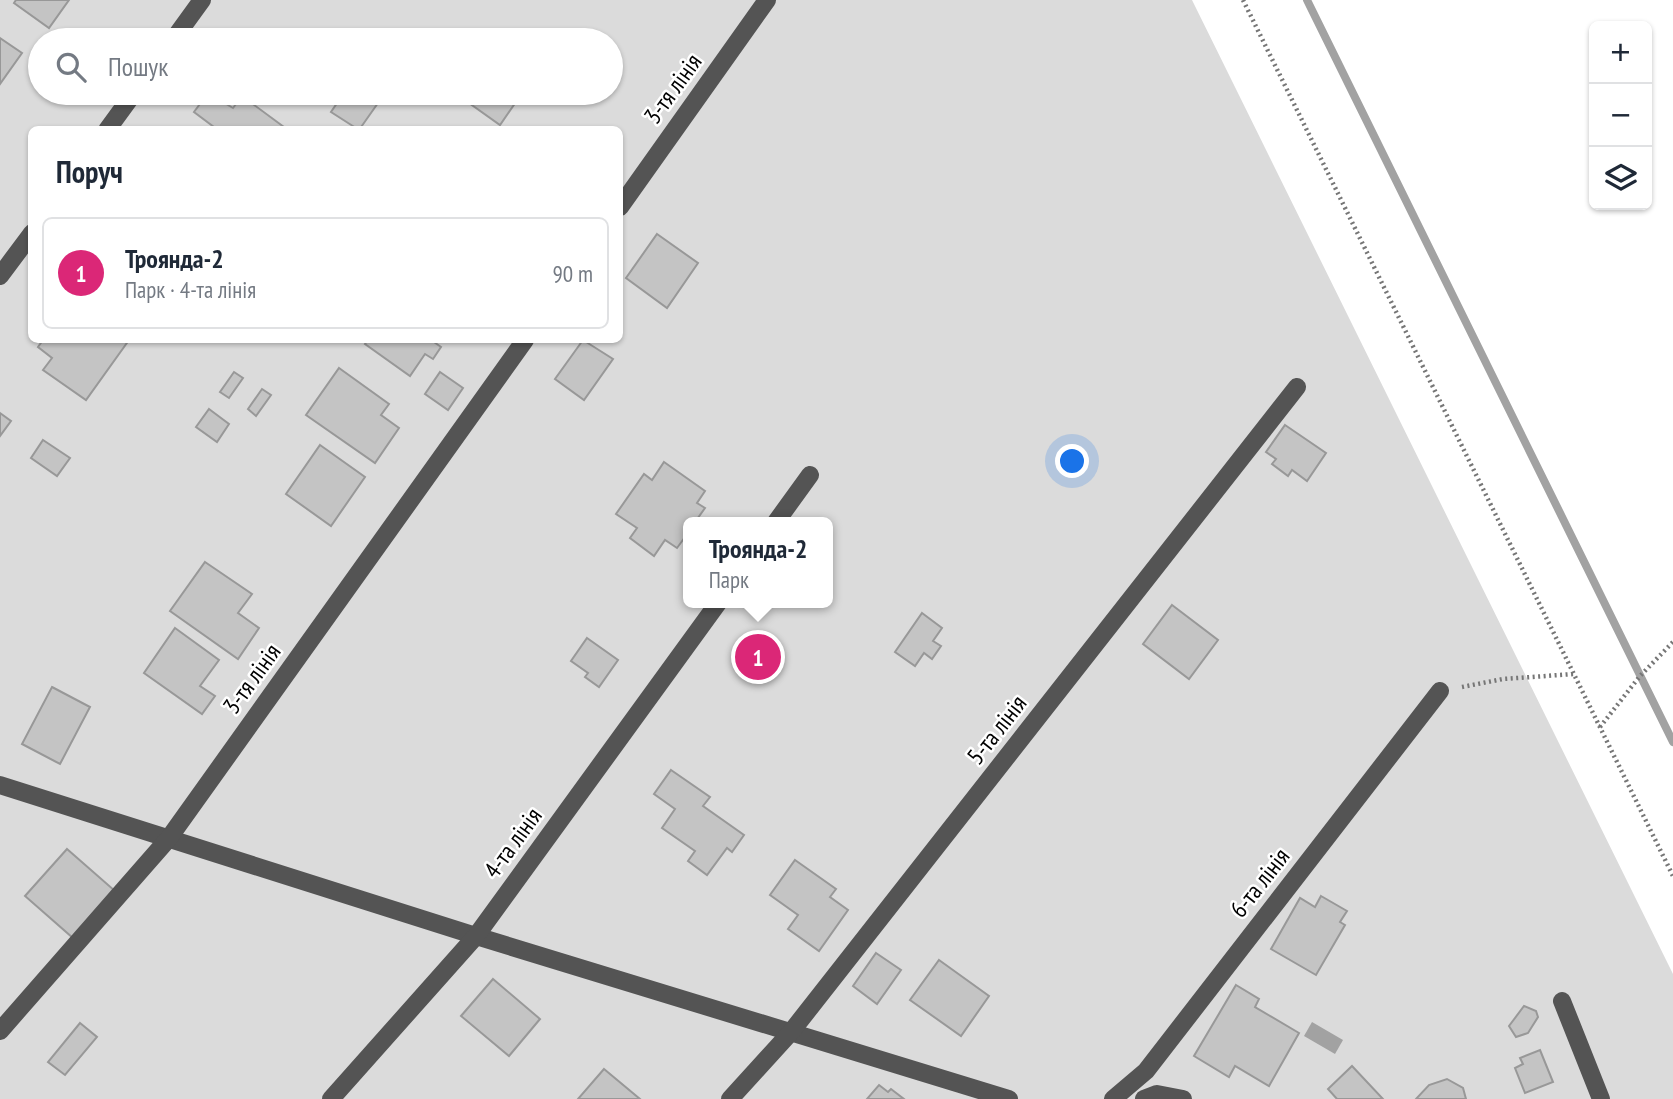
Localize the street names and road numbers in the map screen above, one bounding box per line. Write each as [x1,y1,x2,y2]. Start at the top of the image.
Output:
street label: 3-тя лінія [637,47,708,130]
street label: 3-тя лінія [216,637,287,720]
street label: 5-та лінія [960,689,1033,771]
street label: 4-та лінія [477,801,549,884]
street label: 6-та лінія [1223,842,1296,924]

